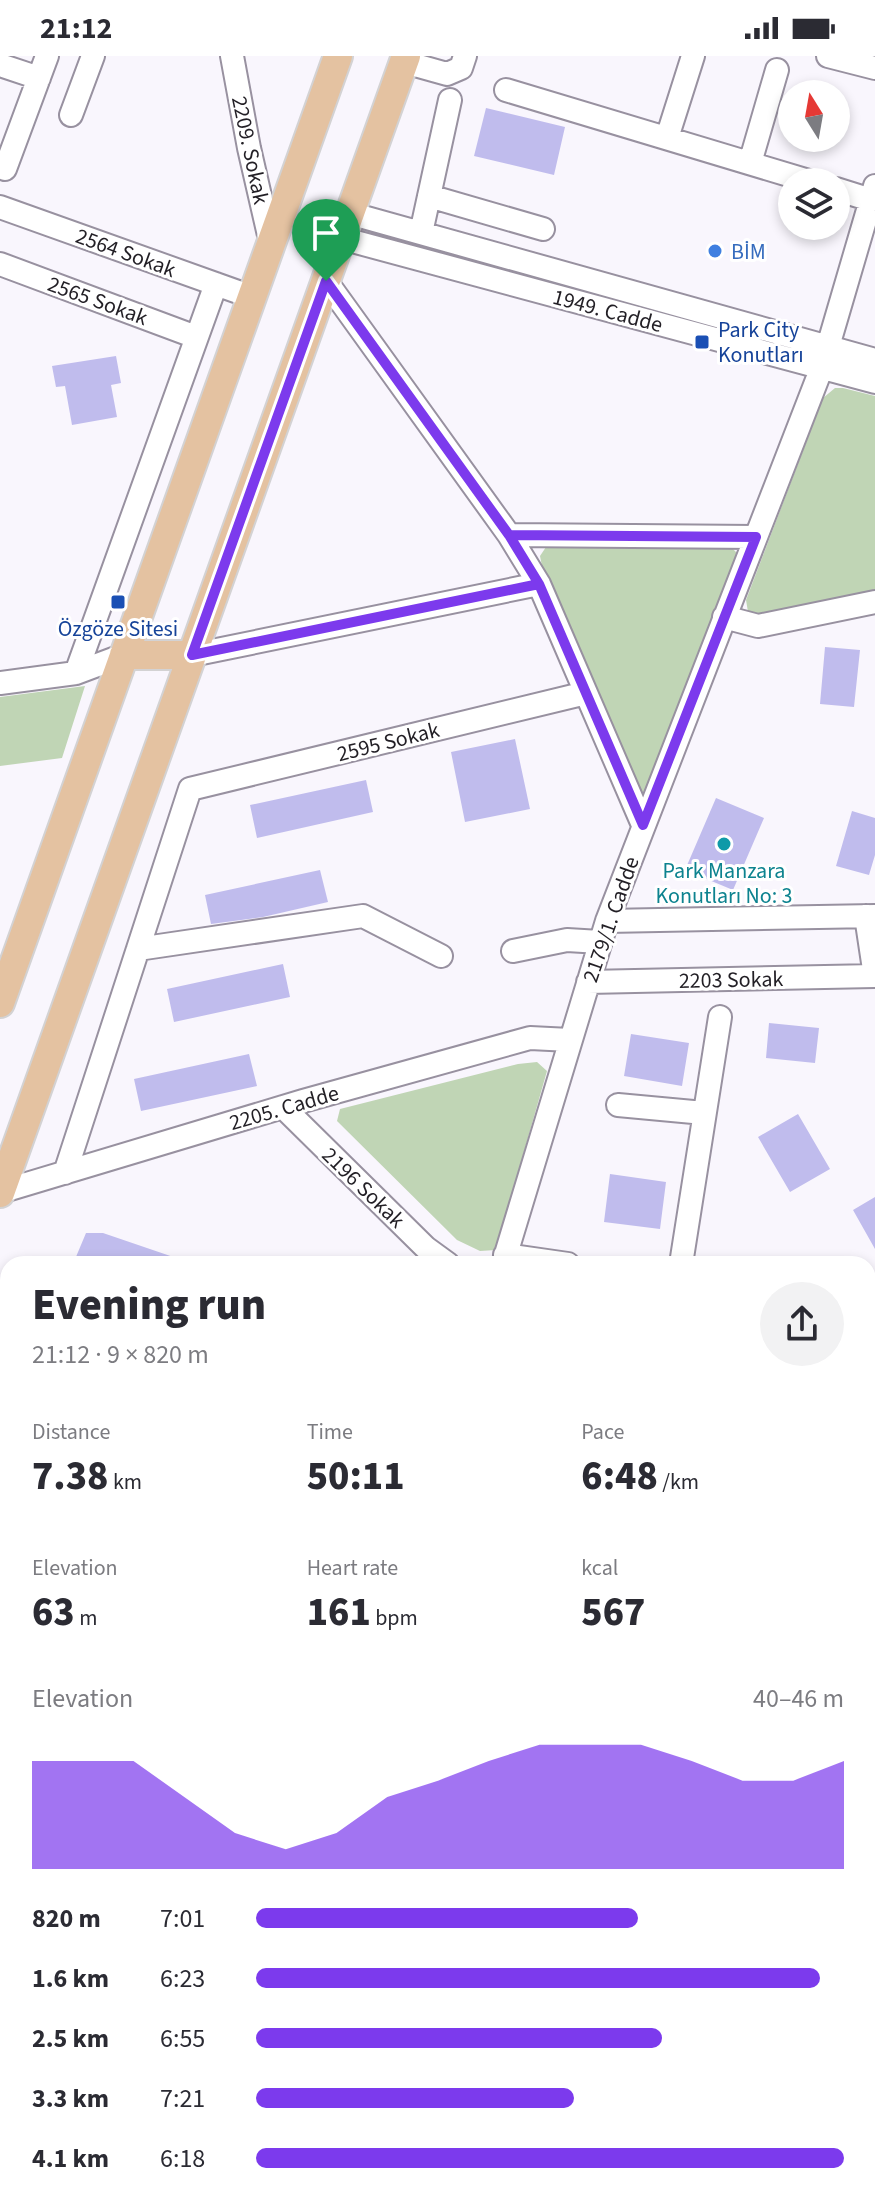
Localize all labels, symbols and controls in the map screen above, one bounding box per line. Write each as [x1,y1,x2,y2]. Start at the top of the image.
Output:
text: 21:12 [40,7,112,50]
north arrow [778,80,850,152]
map controls [778,80,850,240]
street label: 2209. Sokak [223,93,277,207]
button: layers [778,168,850,240]
pin [292,199,360,281]
icon: arrive [304,211,348,255]
street label: 2564 Sokak [71,220,180,286]
place label: BİM [731,236,766,268]
marker: BİM [706,242,724,260]
street label: 2565 Sokak [43,268,152,334]
street label: 1949. Cadde [549,281,666,341]
place label: Park City Konutları [718,314,804,371]
marker: Park City Konutları [693,333,711,351]
marker: Özgöze Sitesi [109,593,127,611]
place label: Özgöze Sitesi [58,613,178,645]
street label: 2595 Sokak [334,714,443,770]
marker: Park Manzara Konutları No: 3 [715,835,733,853]
street label: 2179/1. Cadde [574,852,647,987]
place label: Park Manzara Konutları No: 3 [655,855,793,912]
street label: 2203 Sokak [679,963,784,997]
street label: 2205. Cadde [226,1077,343,1139]
street label: 2196 Sokak [315,1140,412,1236]
text: Evening run [32,1274,266,1337]
button: share [760,1282,844,1366]
text: 21:12 · 9 × 820 m [32,1336,209,1373]
text: Distance [32,1416,110,1448]
text: Time [307,1416,353,1448]
text: Pace [581,1416,624,1448]
text: 7.38 [32,1448,108,1505]
text: 50:11 [307,1448,405,1505]
text: 6:48 [581,1448,658,1505]
text: km [108,1466,142,1498]
text: /km [658,1466,699,1498]
text: Elevation [32,1552,118,1584]
text: Heart rate [307,1552,398,1584]
text: kcal [581,1552,618,1584]
text: 63 [32,1584,75,1641]
text: 161 [307,1584,371,1641]
text: 567 [581,1584,645,1641]
text: m [75,1602,97,1634]
text: bpm [371,1602,418,1634]
text: Elevation [32,1680,133,1717]
text: 40–46 m [753,1680,844,1717]
text: 820 m [32,1900,101,1937]
text: 7:01 [160,1900,205,1937]
text: 1.6 km [32,1960,109,1997]
text: 6:23 [160,1960,205,1997]
text: 2.5 km [32,2020,109,2057]
text: 6:55 [160,2020,205,2057]
text: 3.3 km [32,2080,109,2117]
text: 7:21 [160,2080,205,2117]
text: 4.1 km [32,2140,109,2177]
text: 6:18 [160,2140,205,2177]

